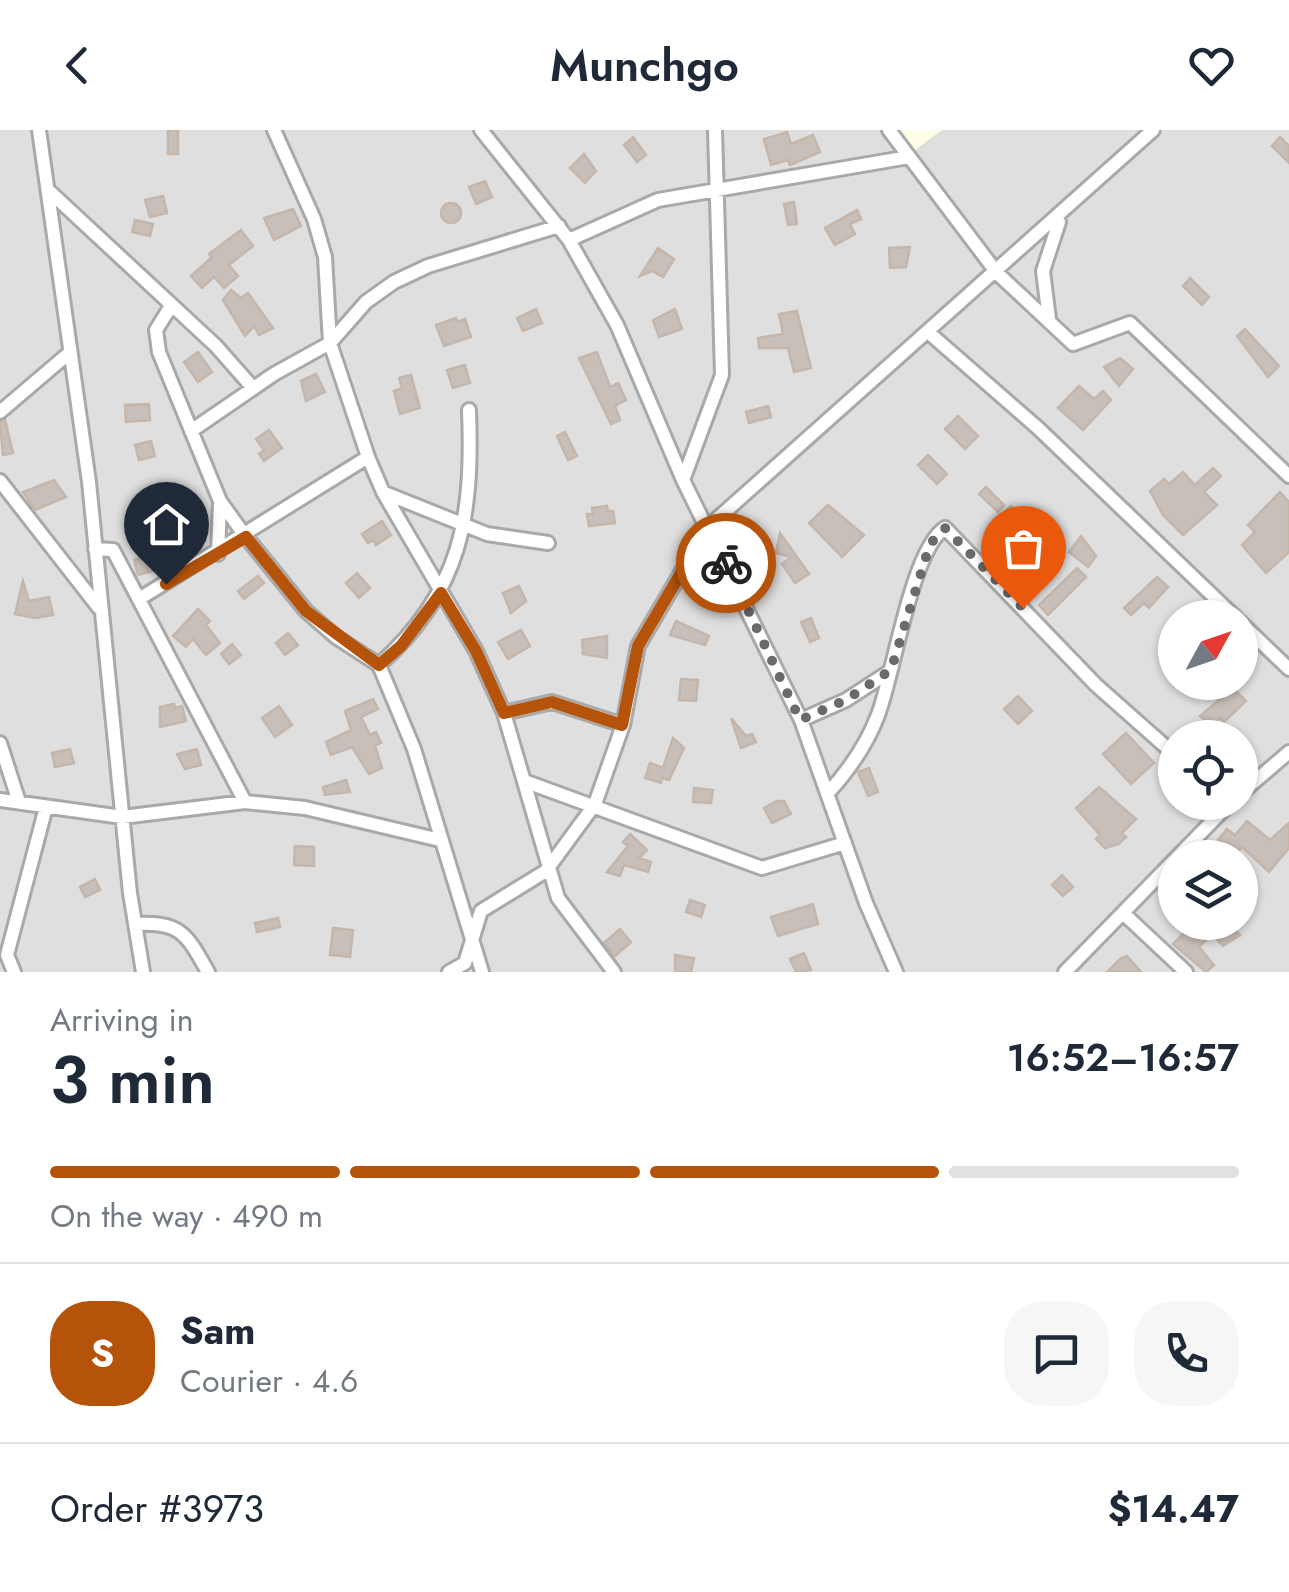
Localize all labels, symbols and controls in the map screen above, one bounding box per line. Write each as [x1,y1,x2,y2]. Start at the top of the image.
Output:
text: Munchgo [550,33,739,98]
icon: back [50,38,105,93]
icon: heart [1184,38,1239,93]
pin [124,482,209,585]
icon: home [139,497,194,552]
pin [981,506,1066,609]
courier [676,513,776,613]
icon: bag [996,521,1051,576]
icon: bike [699,536,754,591]
north arrow [1158,600,1258,700]
map controls [1158,600,1258,940]
button: locate [1158,720,1258,820]
button: layers [1158,840,1258,940]
text: Arriving in [50,997,194,1043]
text: 16:52–16:57 [1007,1030,1239,1085]
text: 3 min [50,1033,215,1127]
text: On the way · 490 m [50,1193,323,1239]
button: chat [1004,1301,1109,1406]
button: phone [1134,1301,1239,1406]
text: Sam [180,1303,255,1358]
text: S [91,1326,114,1381]
text: Courier · 4.6 [180,1358,358,1404]
text: Order #3973 [50,1481,264,1536]
text: $14.47 [1108,1481,1239,1536]

